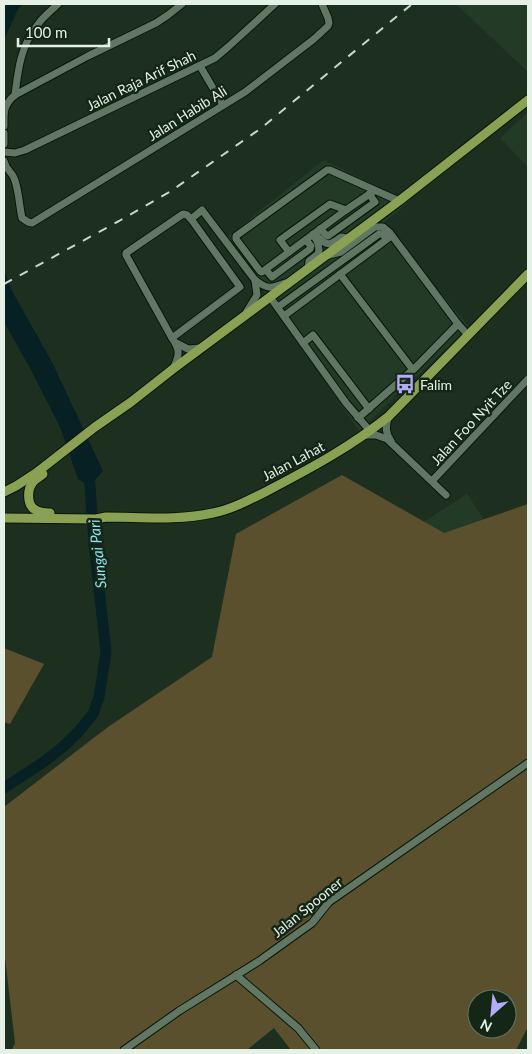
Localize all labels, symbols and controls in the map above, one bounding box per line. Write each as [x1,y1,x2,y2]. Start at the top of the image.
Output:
scale bar [18,15,109,47]
text: 100 m [25,23,67,41]
street label: Jalan Raja Arif Shah [84,46,198,114]
street label: Jalan Habib Ali [144,82,230,144]
bus stop icon: Falim [394,373,416,395]
place label: Falim [420,376,452,393]
street label: Jalan Foo Nyit Tze [427,376,515,468]
street label: Jalan Lahat [259,438,327,484]
water label: Sungai Pari [84,518,110,589]
street label: Jalan Spooner [268,873,346,941]
north arrow [467,989,517,1039]
text: N [477,1016,495,1036]

